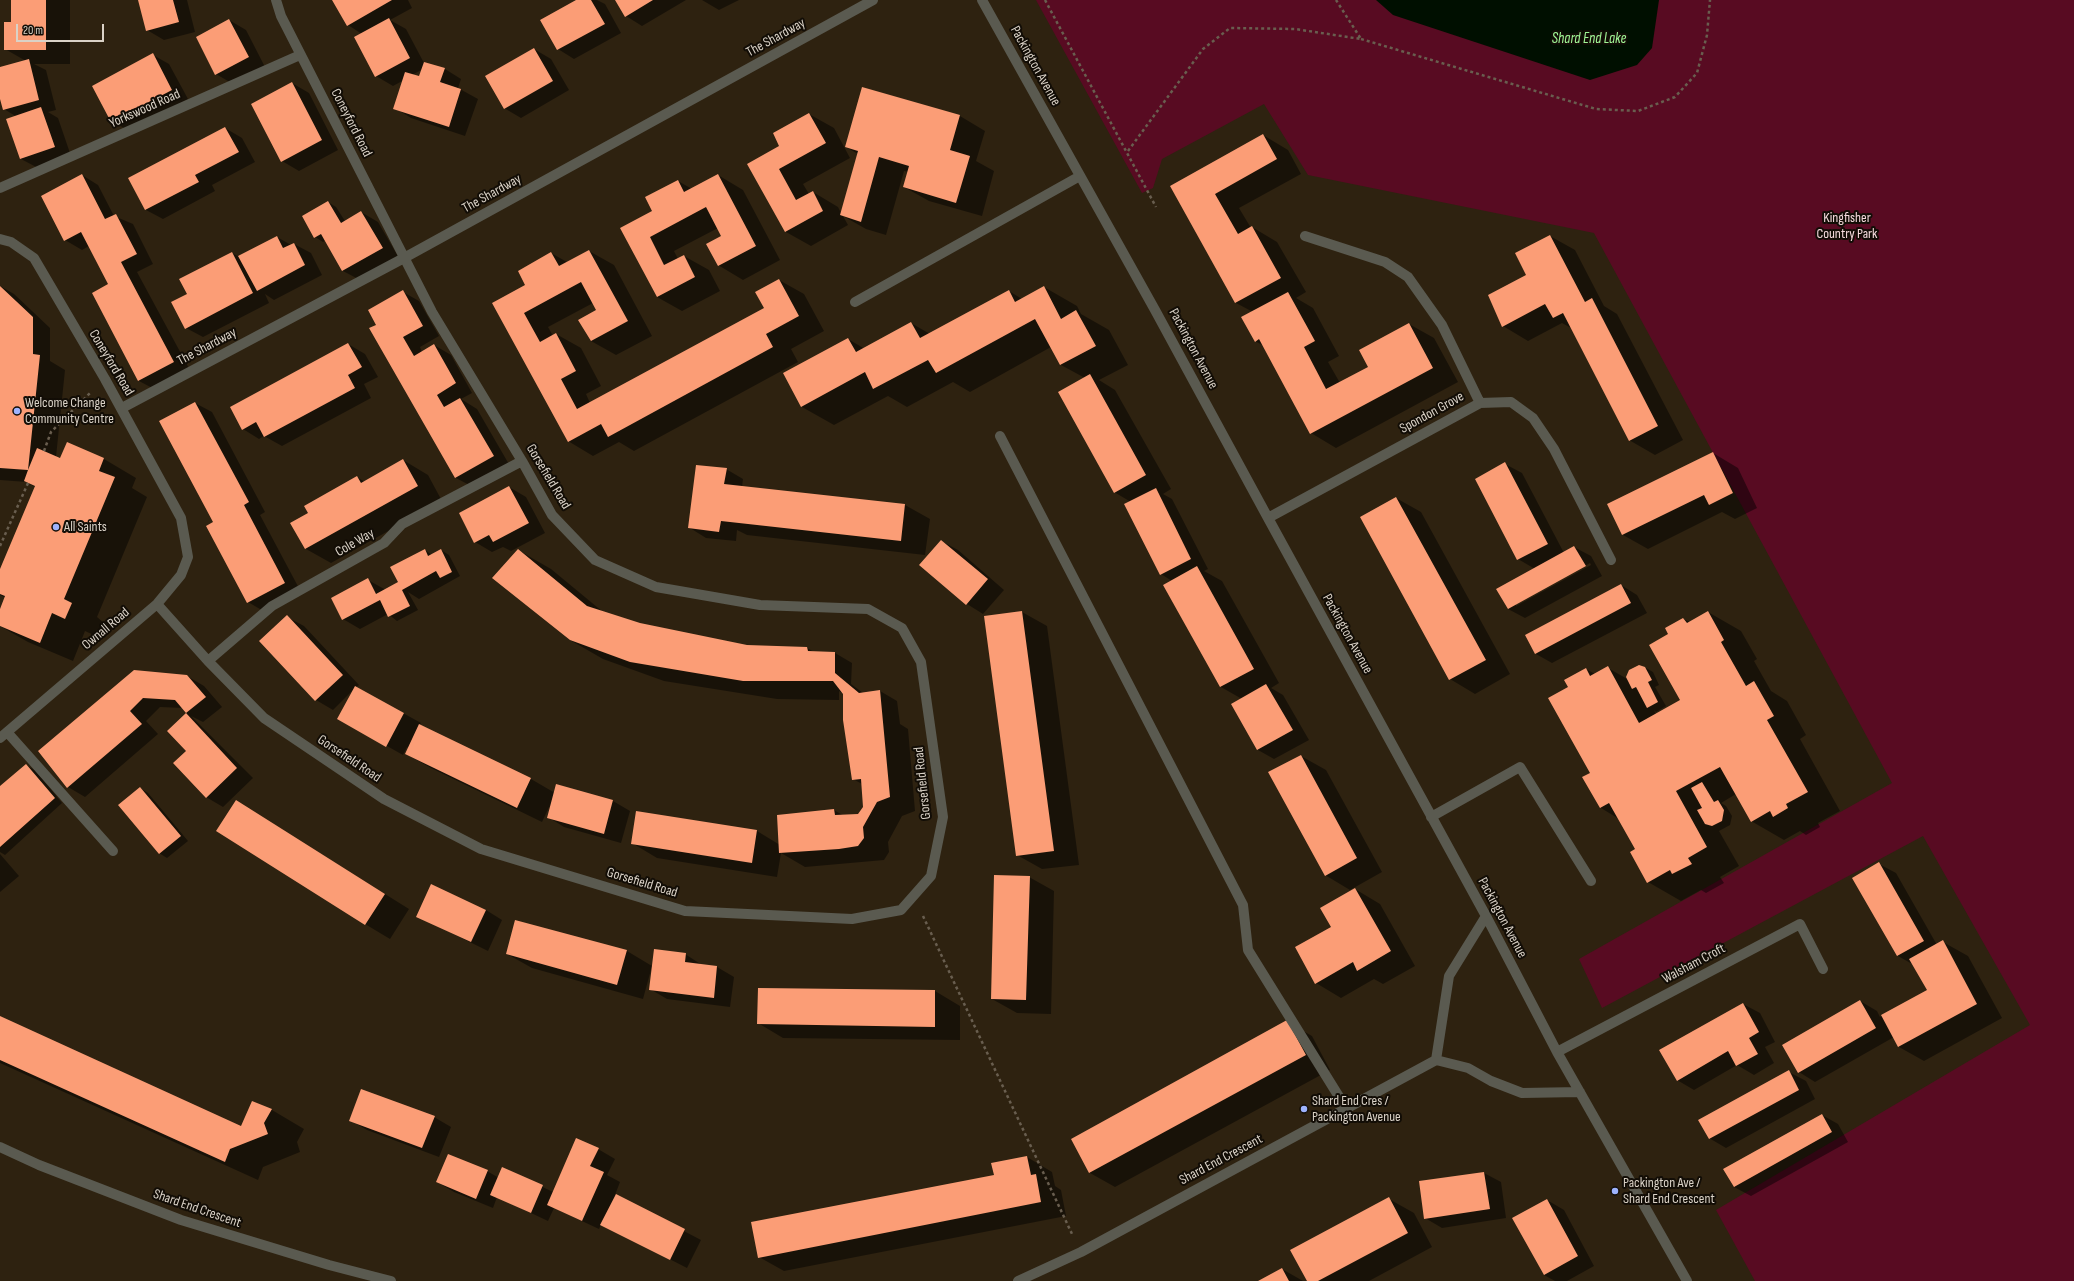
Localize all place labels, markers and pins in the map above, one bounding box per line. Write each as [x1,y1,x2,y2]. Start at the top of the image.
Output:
place label: Welcome Change Community Centre [25,395,114,428]
marker: Welcome Change Community Centre [12,406,22,416]
place label: All Saints [64,519,107,535]
marker: All Saints [51,522,61,532]
place label: Shard End Cres / Packington Avenue [1312,1093,1401,1126]
marker: Shard End Cres / Packington Avenue [1299,1104,1309,1114]
place label: Packington Ave / Shard End Crescent [1623,1175,1715,1208]
marker: Packington Ave / Shard End Crescent [1610,1186,1620,1196]

